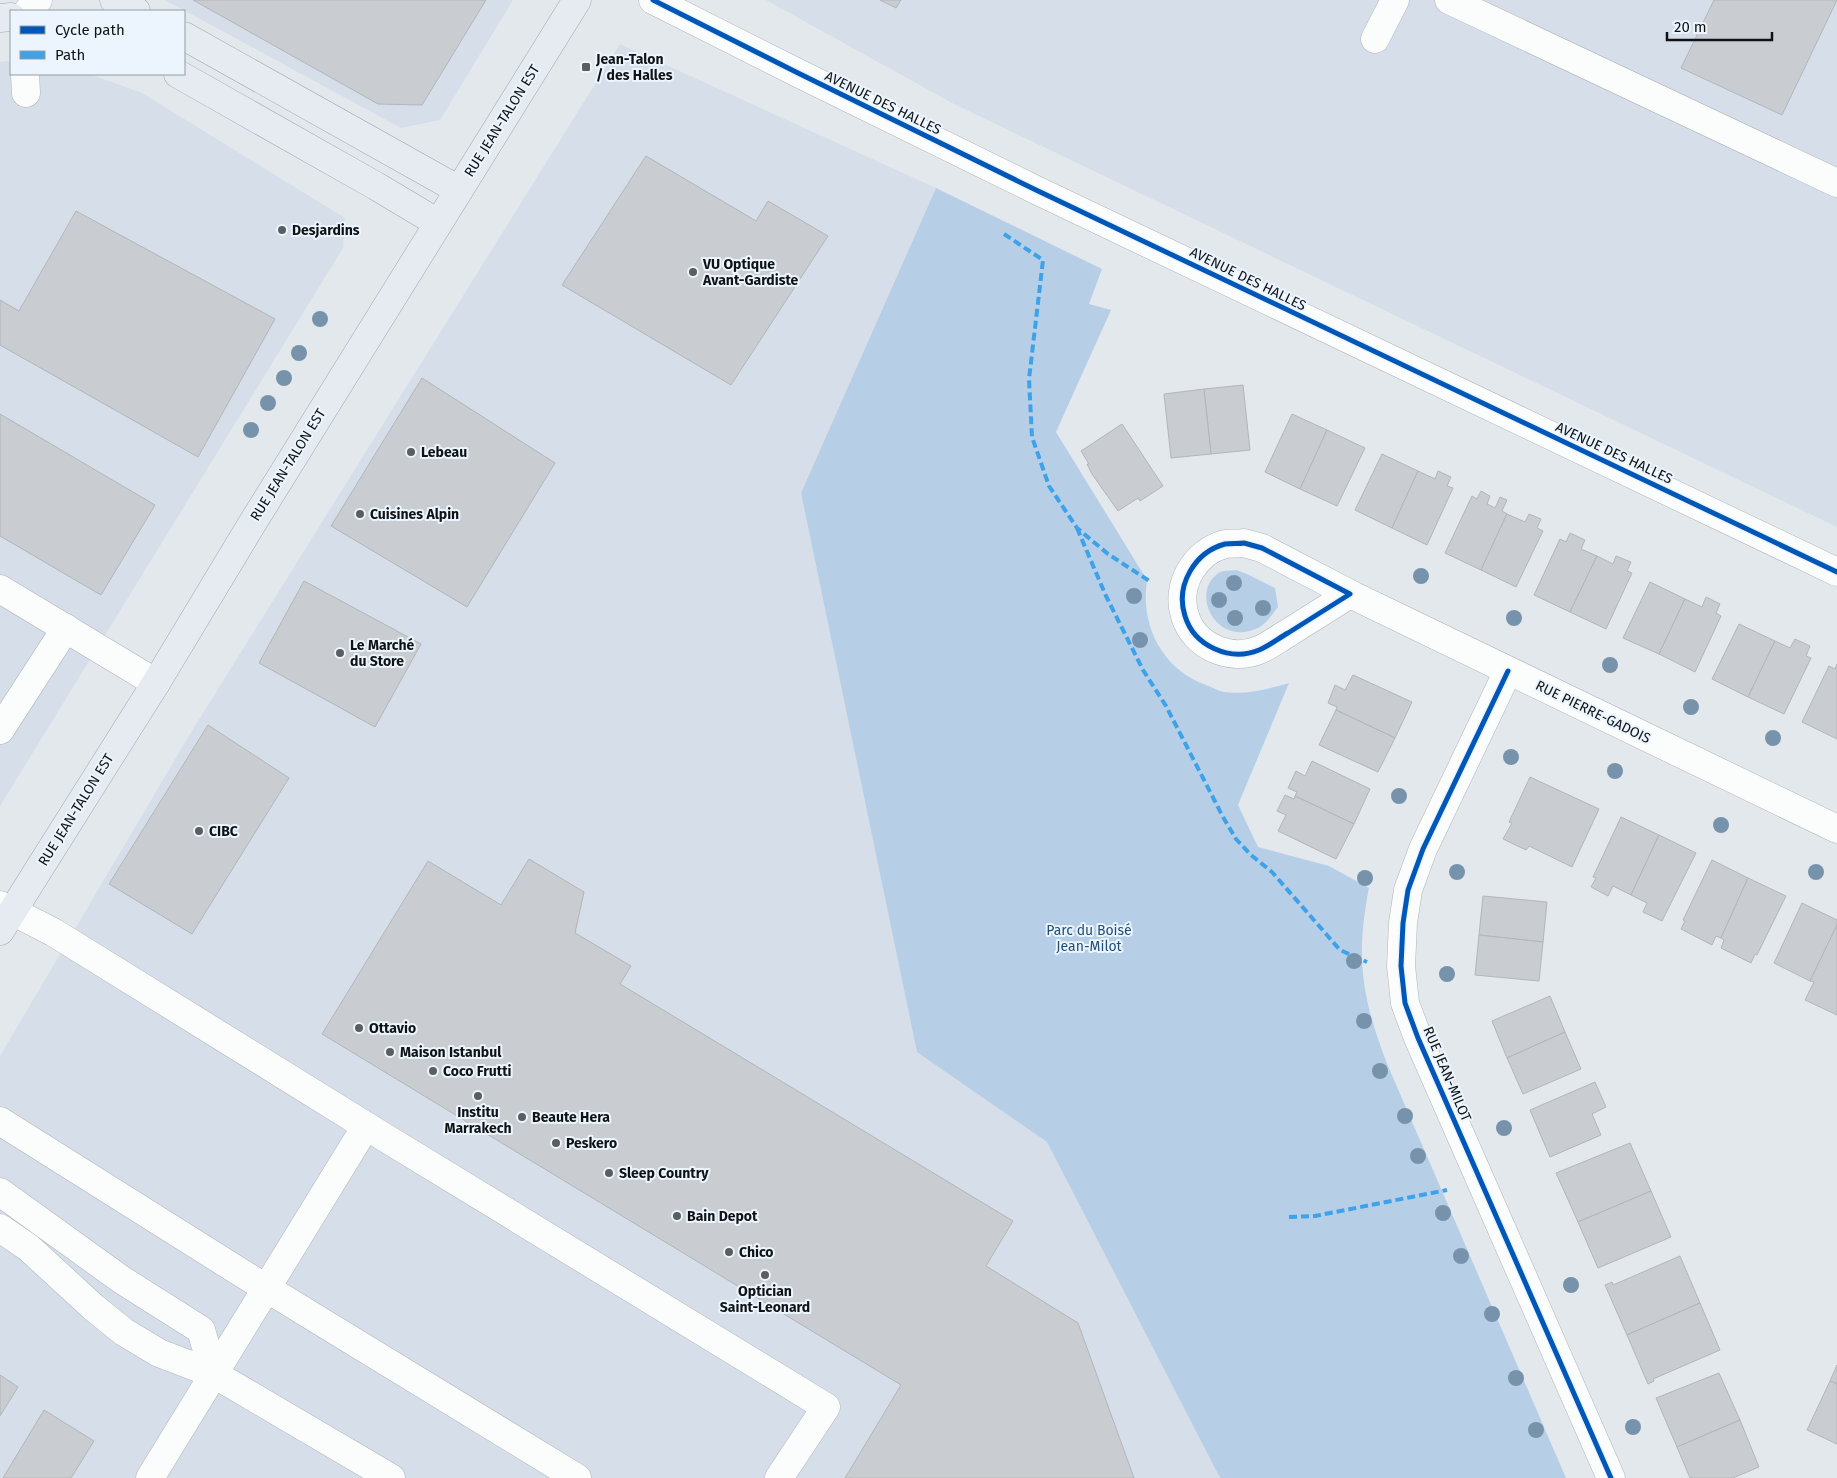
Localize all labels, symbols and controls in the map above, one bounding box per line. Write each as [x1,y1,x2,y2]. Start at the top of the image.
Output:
legend [10,10,185,75]
scale bar [1667,10,1772,42]
text: 20 m [1674,18,1707,36]
text: Cycle path [55,21,125,39]
text: Path [55,46,85,64]
place label: Jean-Talon / des Halles [595,51,673,84]
street label: RUE JEAN-TALON EST [461,61,544,180]
marker: Jean-Talon / des Halles [580,61,592,73]
street label: AVENUE DES HALLES [822,67,944,139]
place label: Desjardins [292,222,360,239]
marker: Desjardins [276,224,288,236]
street label: AVENUE DES HALLES [1187,243,1309,315]
place label: VU Optique Avant-Gardiste [702,256,799,289]
marker: VU Optique Avant-Gardiste [687,266,699,278]
street label: RUE JEAN-TALON EST [247,405,330,524]
street label: AVENUE DES HALLES [1553,418,1676,488]
place label: Lebeau [421,444,467,461]
marker: Lebeau [405,446,417,458]
place label: Cuisines Alpin [370,506,459,523]
marker: Cuisines Alpin [354,508,366,520]
place label: Le Marché du Store [350,637,415,670]
marker: Le Marché du Store [334,647,346,659]
street label: RUE PIERRE-GADOIS [1533,677,1654,747]
street label: RUE JEAN-TALON EST [35,750,118,869]
place label: CIBC [209,823,238,840]
marker: CIBC [193,825,205,837]
park label: Parc du Boisé Jean-Milot [1046,922,1132,955]
place label: Ottavio [369,1020,416,1037]
marker: Ottavio [353,1022,365,1034]
street label: RUE JEAN-MILOT [1419,1024,1475,1125]
place label: Maison Istanbul [400,1044,502,1061]
marker: Maison Istanbul [384,1046,396,1058]
place label: Coco Frutti [443,1063,512,1080]
marker: Coco Frutti [427,1065,439,1077]
marker: Institu Marrakech [472,1090,484,1102]
place label: Institu Marrakech [444,1104,512,1137]
place label: Beaute Hera [532,1109,610,1126]
marker: Beaute Hera [516,1111,528,1123]
place label: Peskero [566,1135,617,1152]
marker: Peskero [550,1137,562,1149]
place label: Sleep Country [619,1165,709,1182]
marker: Sleep Country [603,1167,615,1179]
place label: Bain Depot [687,1208,758,1225]
marker: Bain Depot [671,1210,683,1222]
place label: Chico [739,1244,774,1261]
marker: Chico [723,1246,735,1258]
marker: Optician Saint-Leonard [759,1269,771,1281]
place label: Optician Saint-Leonard [720,1283,810,1316]

